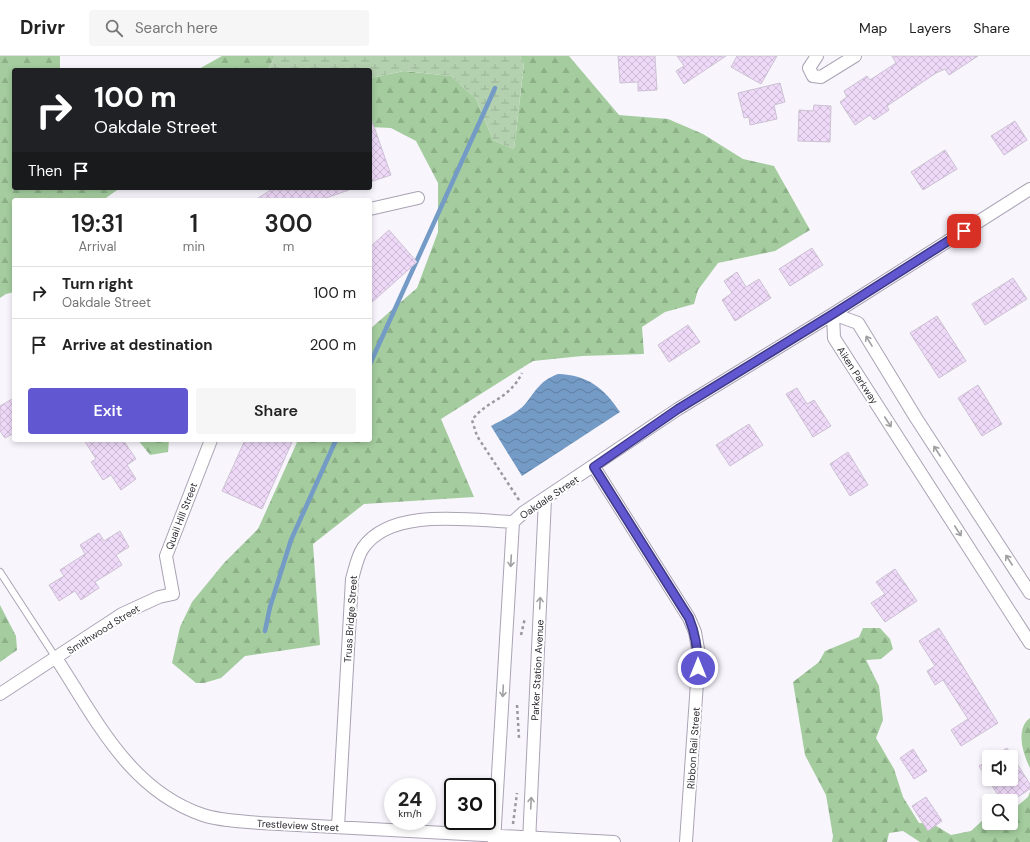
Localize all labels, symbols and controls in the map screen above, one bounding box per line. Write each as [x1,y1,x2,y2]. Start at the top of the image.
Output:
search box [89,10,369,46]
text: Drivr [20,15,65,40]
icon: search [103,17,125,39]
text: Search here [135,18,218,38]
text: Map [859,19,887,37]
text: Layers [909,19,951,37]
text: Share [973,19,1010,37]
text: 100 m [94,79,177,116]
icon: right [28,84,80,136]
text: Oakdale Street [94,115,217,139]
icon: arrive [70,160,92,182]
text: Then [28,161,62,181]
text: 19:31 [72,208,123,239]
text: 1 [190,208,198,239]
text: 300 [265,208,312,239]
pin [947,214,981,248]
icon: arrive [953,220,975,242]
text: Arrival [78,238,116,255]
text: min [183,238,205,255]
text: m [283,238,294,255]
text: Turn right [62,274,133,294]
icon: right [28,282,50,304]
text: 100 m [313,283,356,303]
text: Oakdale Street [62,294,151,311]
icon: arrive [28,334,50,356]
text: Arrive at destination [62,335,213,355]
text: 200 m [310,335,356,355]
one-way arrow [864,335,872,347]
street label: Aiken Parkway [834,344,881,407]
button: Exit [28,388,188,434]
button: Share [196,388,356,434]
one-way arrow [884,416,892,428]
one-way arrow [933,445,941,457]
street label: Oakdale Street [517,473,581,522]
street label: Quail Hill Street [163,481,200,552]
one-way arrow [954,525,962,536]
one-way arrow [507,554,514,567]
one-way arrow [1004,554,1012,566]
street label: Truss Bridge Street [341,575,360,663]
one-way arrow [537,597,544,610]
street label: Smithwood Street [64,602,142,657]
street label: Parker Station Avenue [528,619,547,721]
position arrow [677,647,719,689]
one-way arrow [500,684,507,697]
street label: Ribbon Rail Street [684,707,703,789]
map controls [982,750,1018,830]
button: sound [982,750,1018,786]
speed limit sign: 30 [444,778,496,830]
text: 24 [398,786,422,812]
button: search [982,794,1018,830]
one-way arrow [527,797,534,810]
text: km/h [398,807,422,820]
street label: Trestleview Street [256,817,340,834]

